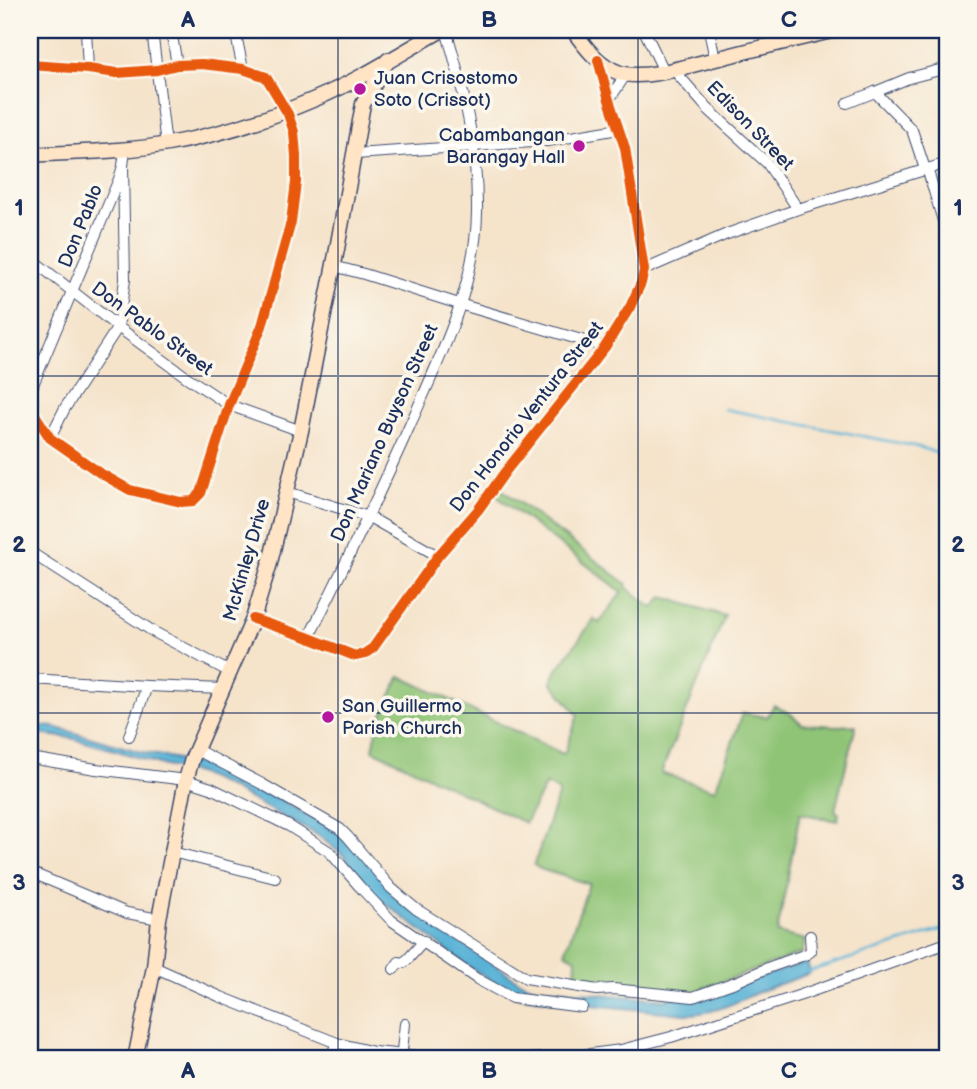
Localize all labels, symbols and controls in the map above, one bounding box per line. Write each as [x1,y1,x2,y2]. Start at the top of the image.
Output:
text: A [180,6,196,34]
text: B [481,6,497,34]
text: C [781,6,797,34]
place label: Juan Crisostomo Soto (Crissot) [374,67,518,112]
street label: Edison Street [702,76,799,176]
marker: Juan Crisostomo Soto (Crissot) [352,81,368,97]
place label: Cabambangan Barangay Hall [439,124,565,169]
marker: Cabambangan Barangay Hall [571,138,587,154]
street label: Don Pablo [54,181,108,271]
text: 1 [14,194,24,222]
text: 1 [953,194,963,222]
street label: Don Pablo Street [87,277,217,381]
street label: Don Honorio Ventura Street [445,317,609,517]
street label: Don Mariano Buyson Street [327,320,444,545]
street label: McKinley Drive [219,496,275,624]
text: 2 [12,531,26,559]
text: 2 [951,531,965,559]
place label: San Guillermo Parish Church [342,695,462,740]
marker: San Guillermo Parish Church [320,709,336,725]
text: 3 [12,869,26,897]
text: 3 [951,869,965,897]
text: A [180,1057,196,1085]
text: B [481,1057,497,1085]
text: C [781,1057,797,1085]

